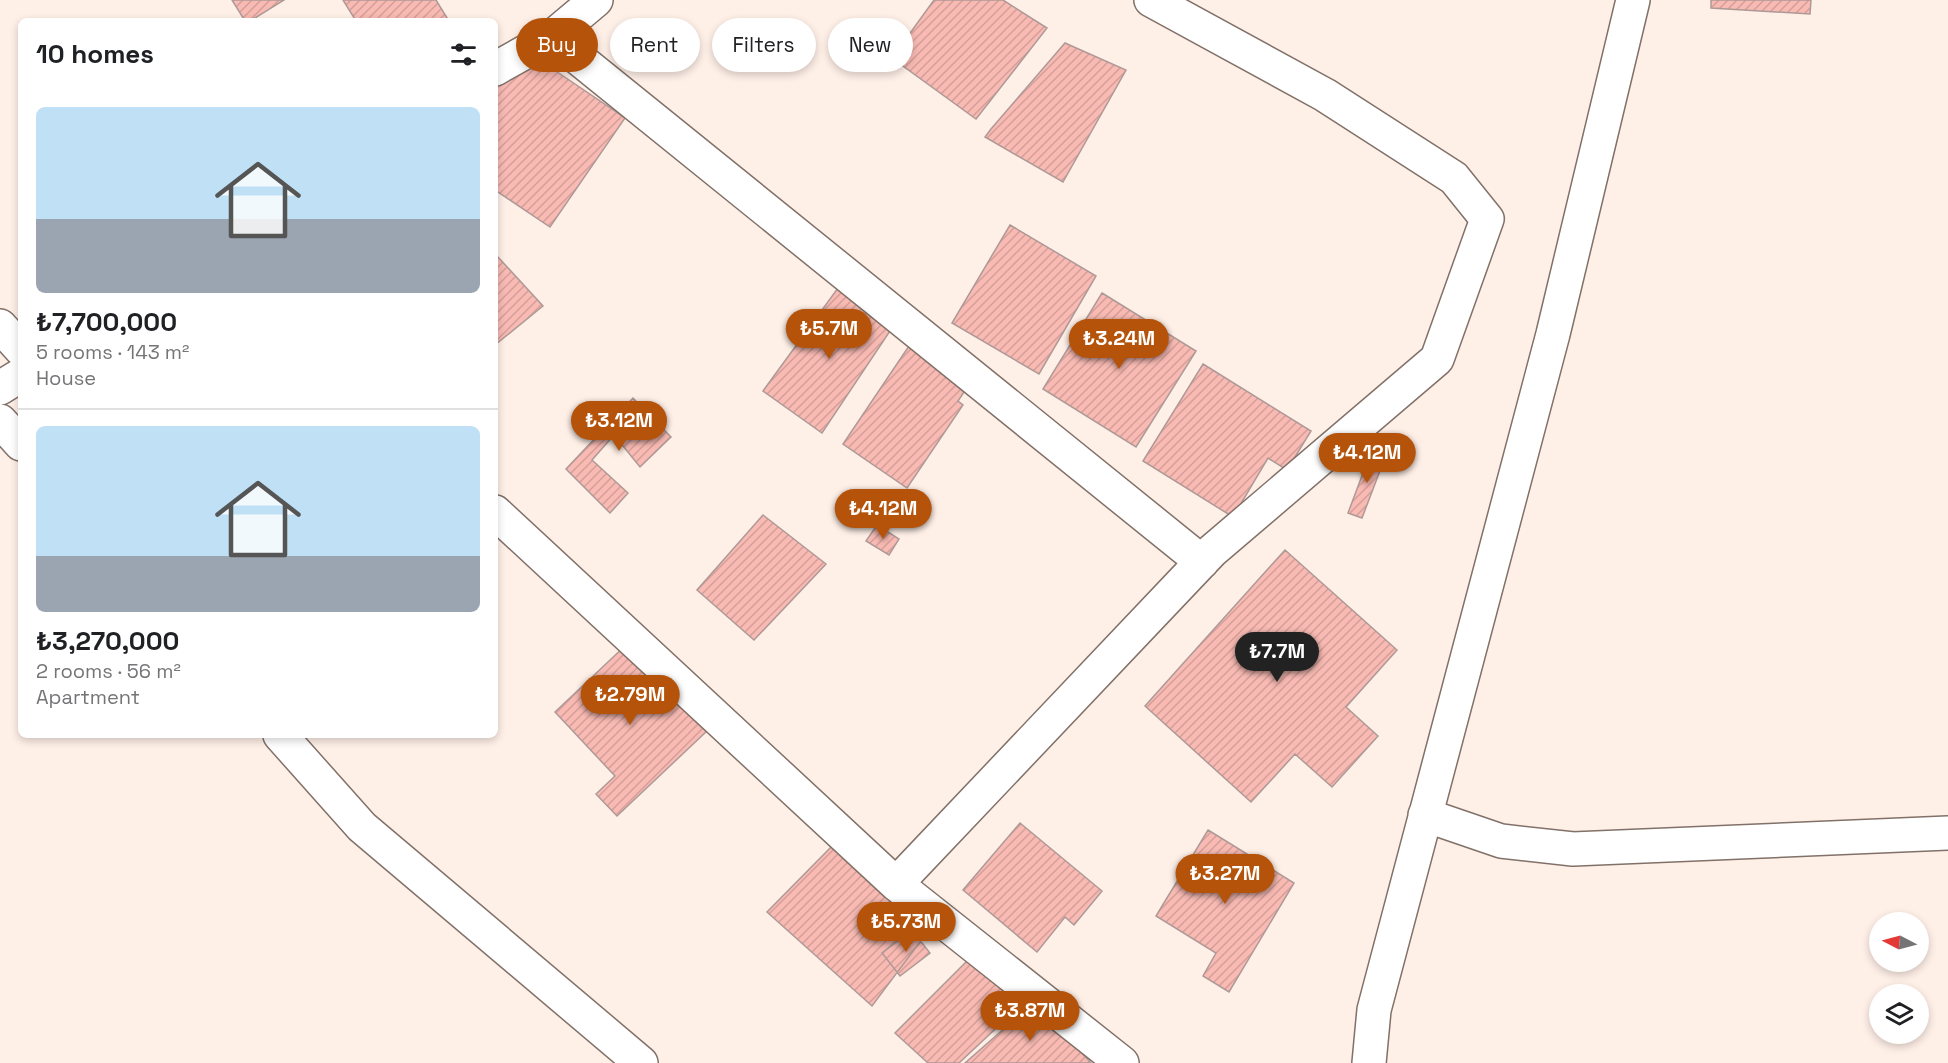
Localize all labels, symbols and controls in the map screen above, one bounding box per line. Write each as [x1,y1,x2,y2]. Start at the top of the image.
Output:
chip: Buy [516,18,598,72]
chip: Rent [610,18,700,72]
chip: Filters [712,18,816,72]
chip: New [828,18,913,72]
text: 10 homes [36,37,154,71]
icon: filters [447,38,480,71]
icon: home [204,146,312,254]
text: ₺7,700,000 [36,305,177,339]
pin: ₺5.7M [787,309,871,360]
text: ₺5.7M [800,315,858,341]
pin: ₺3.24M [1070,319,1168,370]
text: ₺3.24M [1083,325,1155,351]
text: 5 rooms · 143 m² [36,339,189,365]
text: House [36,365,96,391]
pin: ₺3.12M [570,401,668,452]
text: ₺3.12M [585,407,653,433]
pin: ₺4.12M [1318,433,1416,484]
text: ₺4.12M [1333,439,1401,465]
icon: home [204,465,312,573]
pin: ₺4.12M [834,489,932,540]
text: ₺4.12M [849,495,917,521]
text: ₺3,270,000 [36,624,179,658]
pin: ₺7.7M [1235,632,1319,683]
text: ₺7.7M [1249,638,1305,664]
text: 2 rooms · 56 m² [36,658,181,684]
pin: ₺2.79M [581,675,679,726]
text: ₺2.79M [595,681,665,707]
text: Apartment [36,684,140,710]
pin: ₺3.27M [1176,854,1274,905]
text: ₺3.27M [1190,860,1260,886]
pin: ₺5.73M [857,902,955,953]
text: ₺5.73M [871,908,941,934]
north arrow [1869,912,1929,972]
map controls [1869,912,1929,1044]
button: layers [1869,984,1929,1044]
pin: ₺3.87M [981,991,1079,1042]
text: ₺3.87M [995,997,1066,1023]

